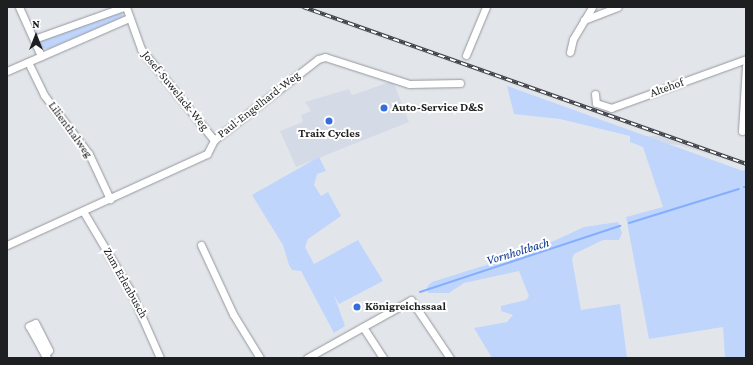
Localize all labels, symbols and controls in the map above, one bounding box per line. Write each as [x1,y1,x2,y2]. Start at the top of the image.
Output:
north arrow [16,16,56,56]
text: N [32,18,40,30]
street label: Josef-Suwelack-Weg [138,48,212,134]
street label: Paul-Engelhard-Weg [215,68,303,142]
street label: Altehof [648,75,686,101]
street label: Lilienthalweg [45,99,95,161]
place label: Auto-Service D&S [392,101,483,115]
marker: Auto-Service D&S [379,103,389,113]
marker: Traix Cycles [324,116,334,126]
place label: Traix Cycles [298,127,360,141]
water label: Vornholtbach [485,235,551,269]
street label: Zum Erlenbusch [100,245,150,321]
place label: Königreichssaal [365,300,446,314]
marker: Königreichssaal [352,302,362,312]

